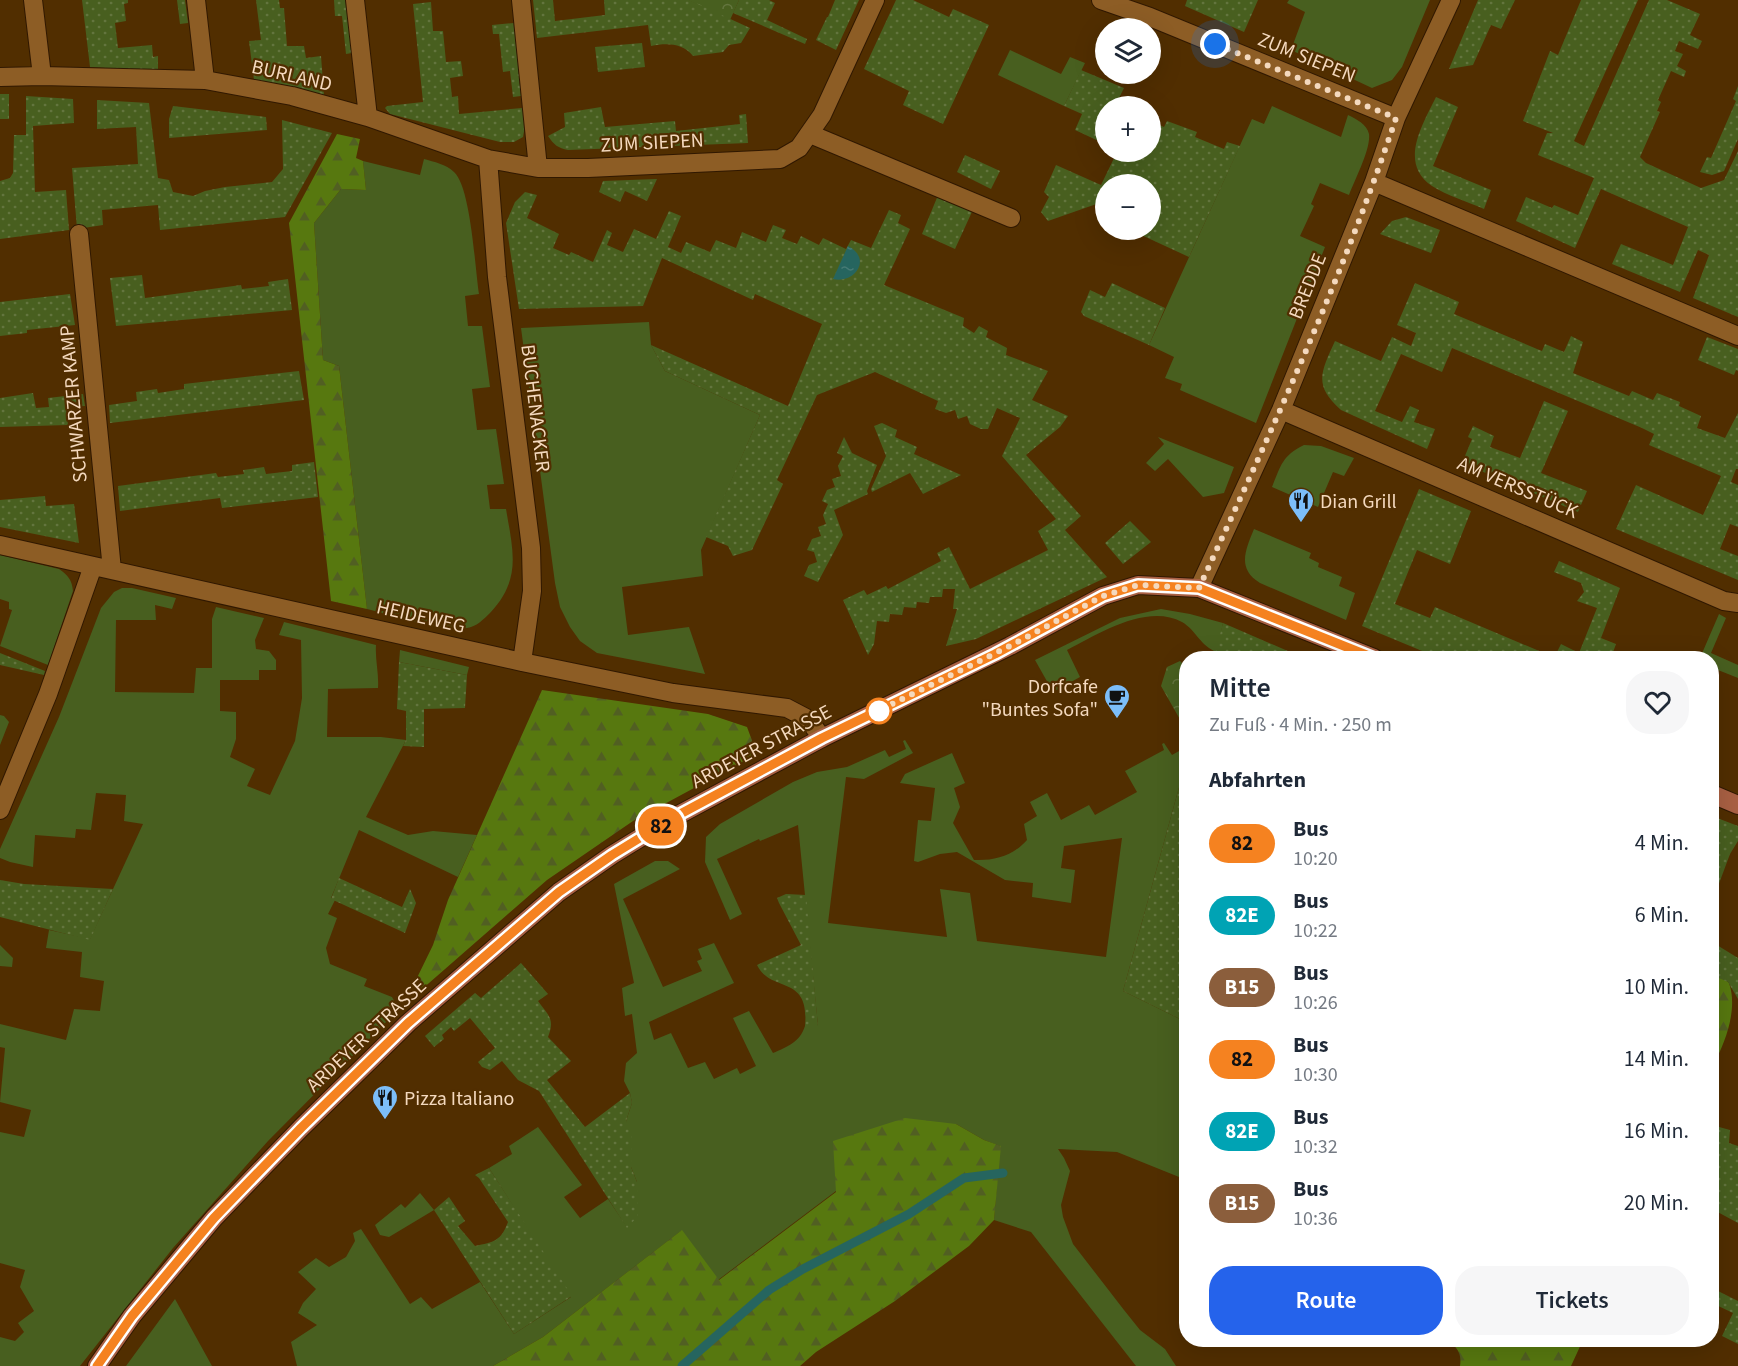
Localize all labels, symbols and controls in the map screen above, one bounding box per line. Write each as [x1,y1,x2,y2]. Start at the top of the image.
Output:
map controls [1095,18,1161,240]
button: layers [1095,18,1161,84]
street label: ZUM SIEPEN [1253,26,1360,90]
your location [1200,29,1230,59]
street label: BURLAND [249,53,335,99]
button: + [1095,96,1161,162]
street label: ZUM SIEPEN [600,126,704,160]
button: − [1095,174,1161,240]
street label: BREDDE [1282,249,1334,324]
street label: SCHWARZER KAMP [53,324,95,484]
street label: BUCHENACKER [513,343,557,473]
street label: AM VERSSTÜCK [1453,450,1583,526]
restaurant icon: Dian Grill [1286,486,1316,524]
place label: Dian Grill [1320,488,1397,516]
street label: HEIDEWEG [374,593,468,641]
text: Mitte [1209,668,1271,708]
button: heart [1626,671,1689,734]
place label: Dorfcafe "Buntes Sofa" [982,673,1098,724]
cafe icon: Dorfcafe "Buntes Sofa" [1102,682,1132,720]
street label: ARDEYER STRASSE [686,698,837,796]
unlabelled marker [866,698,892,724]
text: Zu Fuß · 4 Min. · 250 m [1209,711,1392,739]
text: Abfahrten [1209,764,1306,796]
line badge: 82 [634,806,688,846]
text: 82 [650,811,672,841]
text: Bus [1293,813,1329,845]
text: 4 Min. [1635,827,1689,859]
text: 82 [1231,828,1253,858]
text: 10:20 [1293,845,1338,873]
text: Bus [1293,885,1329,917]
text: 6 Min. [1635,899,1689,931]
text: 82E [1225,900,1259,930]
text: 10:22 [1293,917,1338,945]
text: Bus [1293,957,1329,989]
text: 10 Min. [1624,971,1689,1003]
text: B15 [1225,972,1259,1002]
street label: ARDEYER STRASSE [300,973,433,1099]
text: 10:26 [1293,989,1338,1017]
text: Bus [1293,1029,1329,1061]
text: 14 Min. [1624,1043,1689,1075]
text: 82 [1231,1044,1253,1074]
text: 10:30 [1293,1061,1338,1089]
restaurant icon: Pizza Italiano [370,1083,400,1121]
place label: Pizza Italiano [404,1085,514,1113]
text: Bus [1293,1101,1329,1133]
text: 16 Min. [1624,1115,1689,1147]
text: 82E [1225,1116,1259,1146]
text: 10:32 [1293,1133,1338,1161]
text: Bus [1293,1173,1329,1205]
text: 20 Min. [1624,1187,1689,1219]
text: B15 [1225,1188,1259,1218]
text: 10:36 [1293,1205,1338,1233]
button: Route [1209,1266,1443,1335]
button: Tickets [1455,1266,1689,1335]

